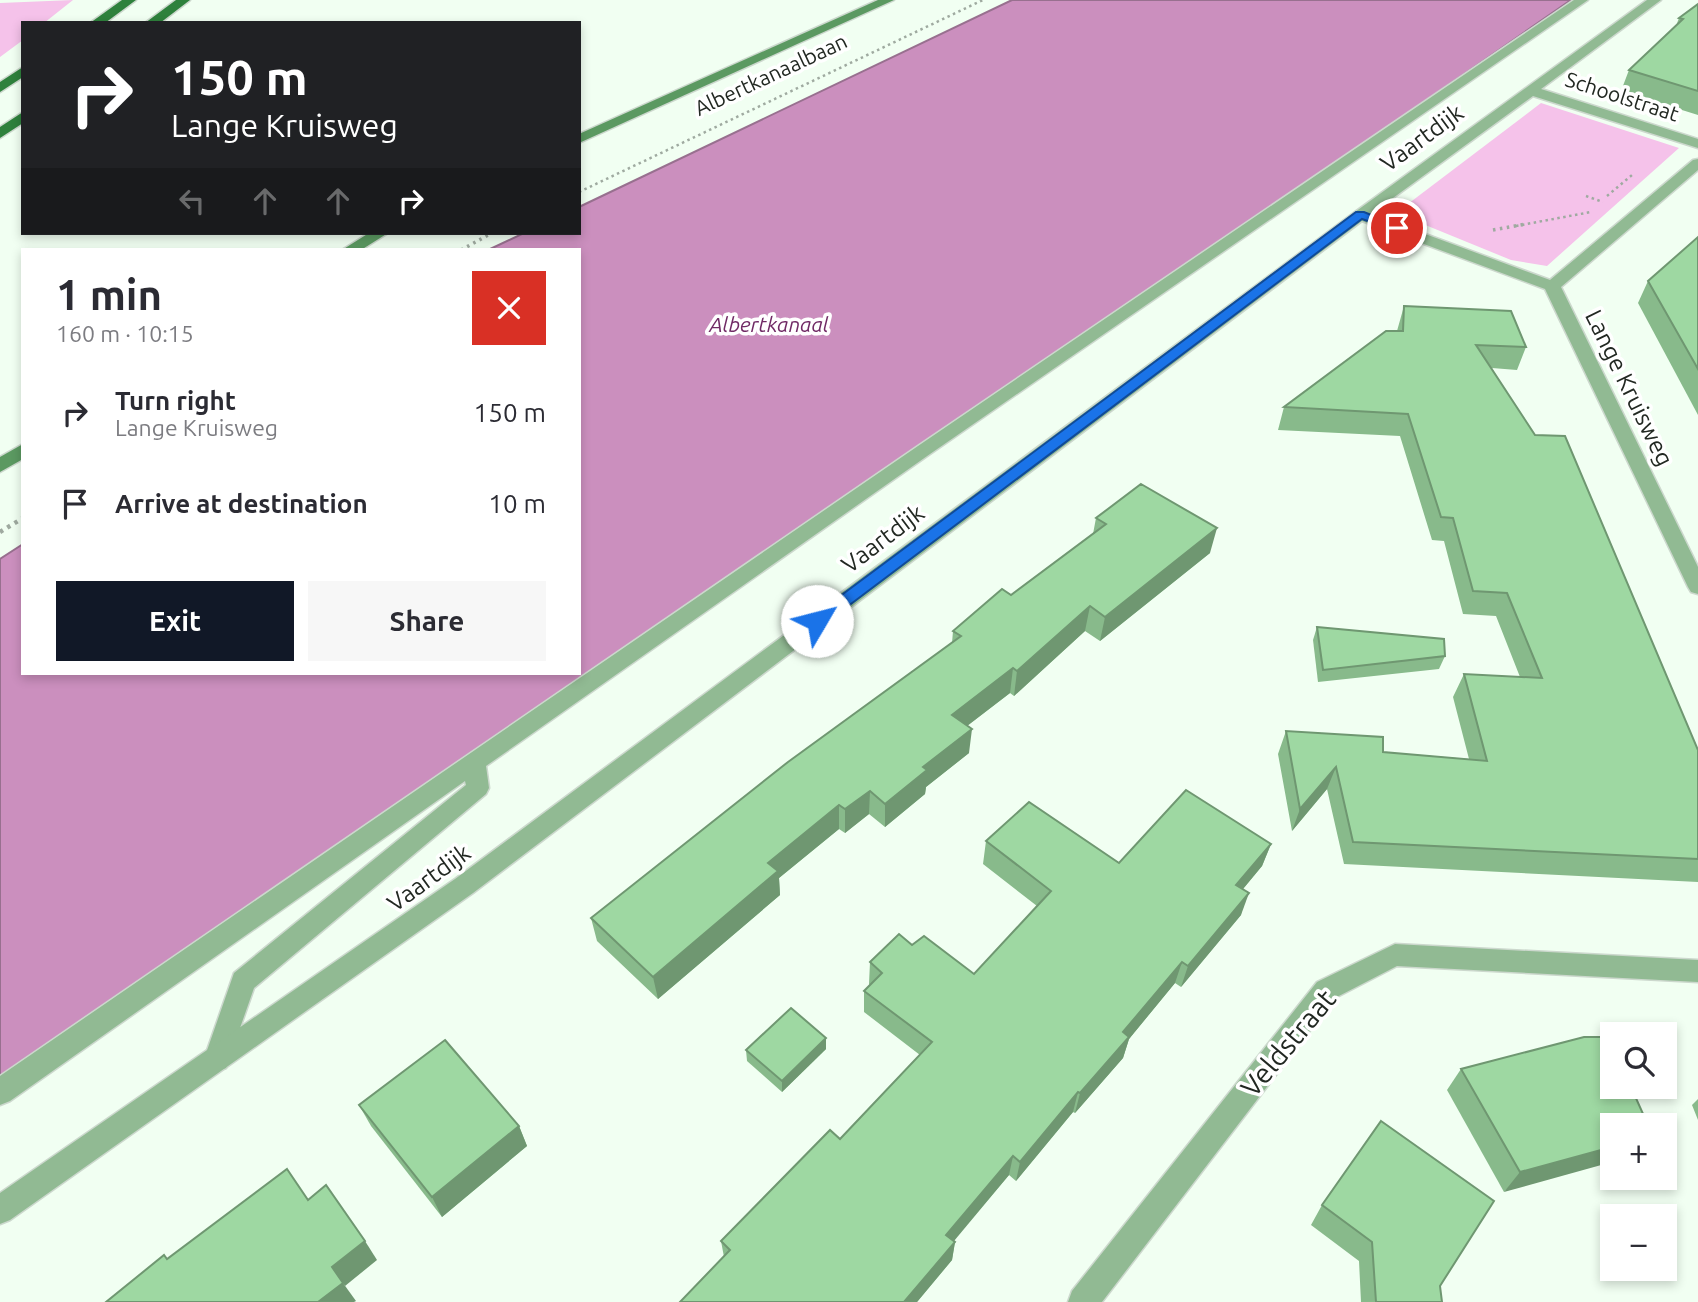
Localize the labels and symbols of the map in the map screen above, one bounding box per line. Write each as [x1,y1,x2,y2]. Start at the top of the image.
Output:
street label: Albertkanaalbaan [690,28,851,120]
street label: Schoolstraat [1562,66,1682,126]
street label: Vaartdijk [1375,99,1468,177]
pin [1367,198,1427,258]
street label: Lange Kruisweg [1580,305,1679,470]
water label: Albertkanaal [708,312,829,336]
street label: Vaartdijk [836,499,929,578]
position arrow [780,584,854,658]
street label: Vaartdijk [382,839,475,917]
street label: Veldstraat [1234,983,1341,1102]

